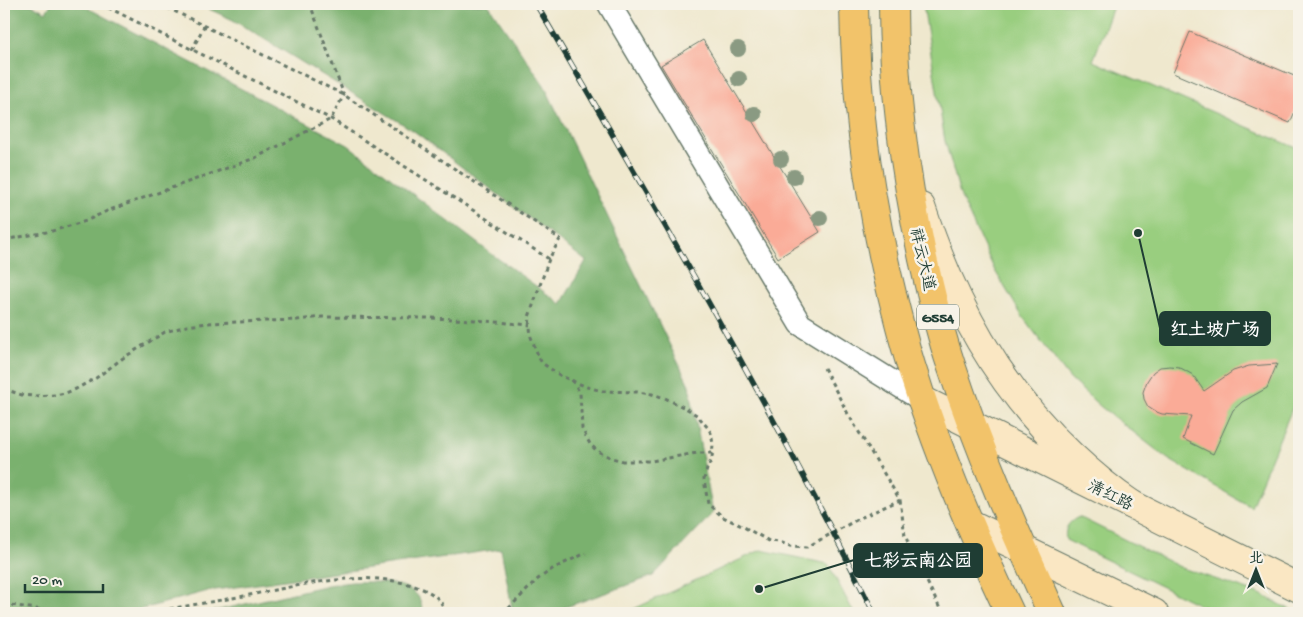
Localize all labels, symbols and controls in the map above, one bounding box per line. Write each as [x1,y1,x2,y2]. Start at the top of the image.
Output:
street label: 祥云大道 [904,226,938,293]
road number: G554 [917,304,959,330]
callout: 红土坡广场 [1160,312,1270,345]
text: 红土坡广场 [1170,319,1260,342]
street label: 清红路 [1084,476,1136,516]
callout: 七彩云南公园 [854,544,982,577]
north arrow [1230,544,1280,594]
text: 七彩云南公园 [864,551,972,573]
text: 北 [1249,551,1263,568]
scale bar [25,562,102,594]
text: 20 m [32,572,62,590]

